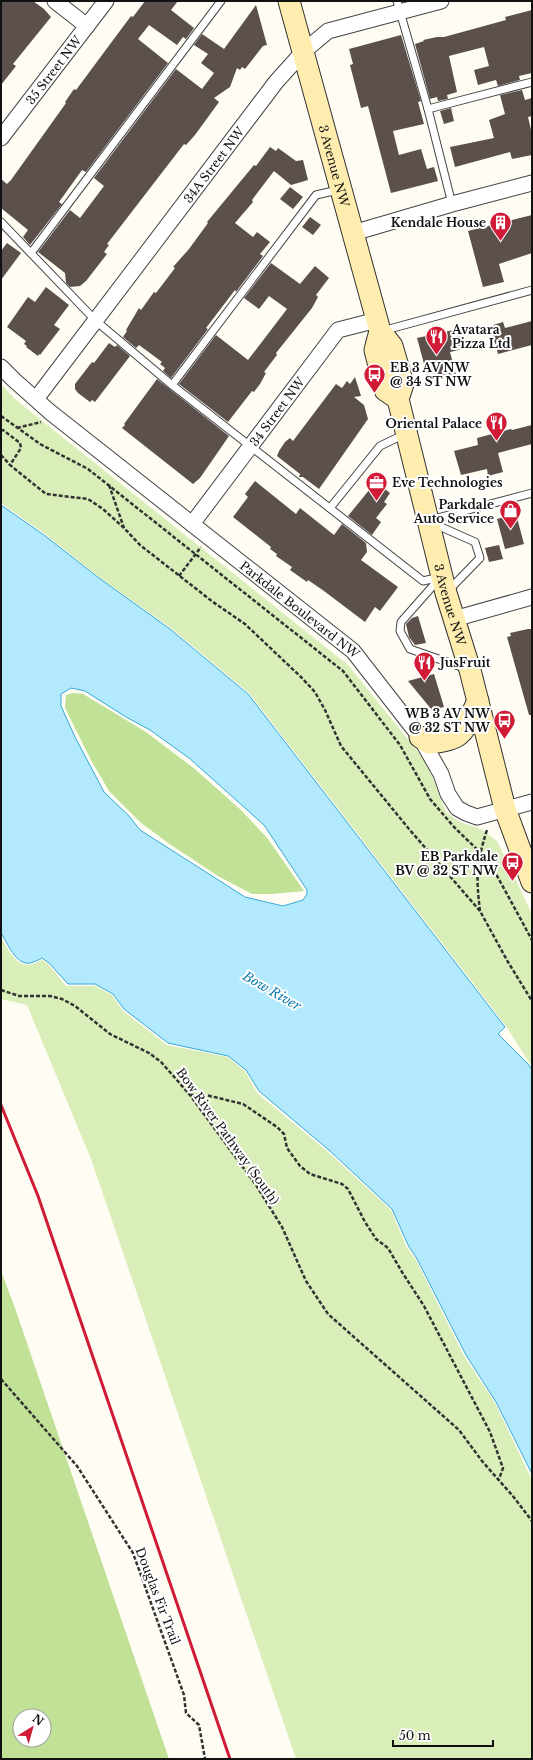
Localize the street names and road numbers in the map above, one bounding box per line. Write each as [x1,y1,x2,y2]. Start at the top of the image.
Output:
street label: 35 Street NW [22,32,85,107]
street label: 34A Street NW [180,123,248,205]
street label: 3 Avenue NW [316,123,353,209]
street label: 34 Street NW [246,373,308,449]
street label: Parkdale Boulevard NW [237,557,364,662]
street label: 3 Avenue NW [432,562,470,648]
street label: Bow River Pathway (South) [173,1065,283,1207]
street label: Douglas Fir Trail [133,1545,183,1647]

